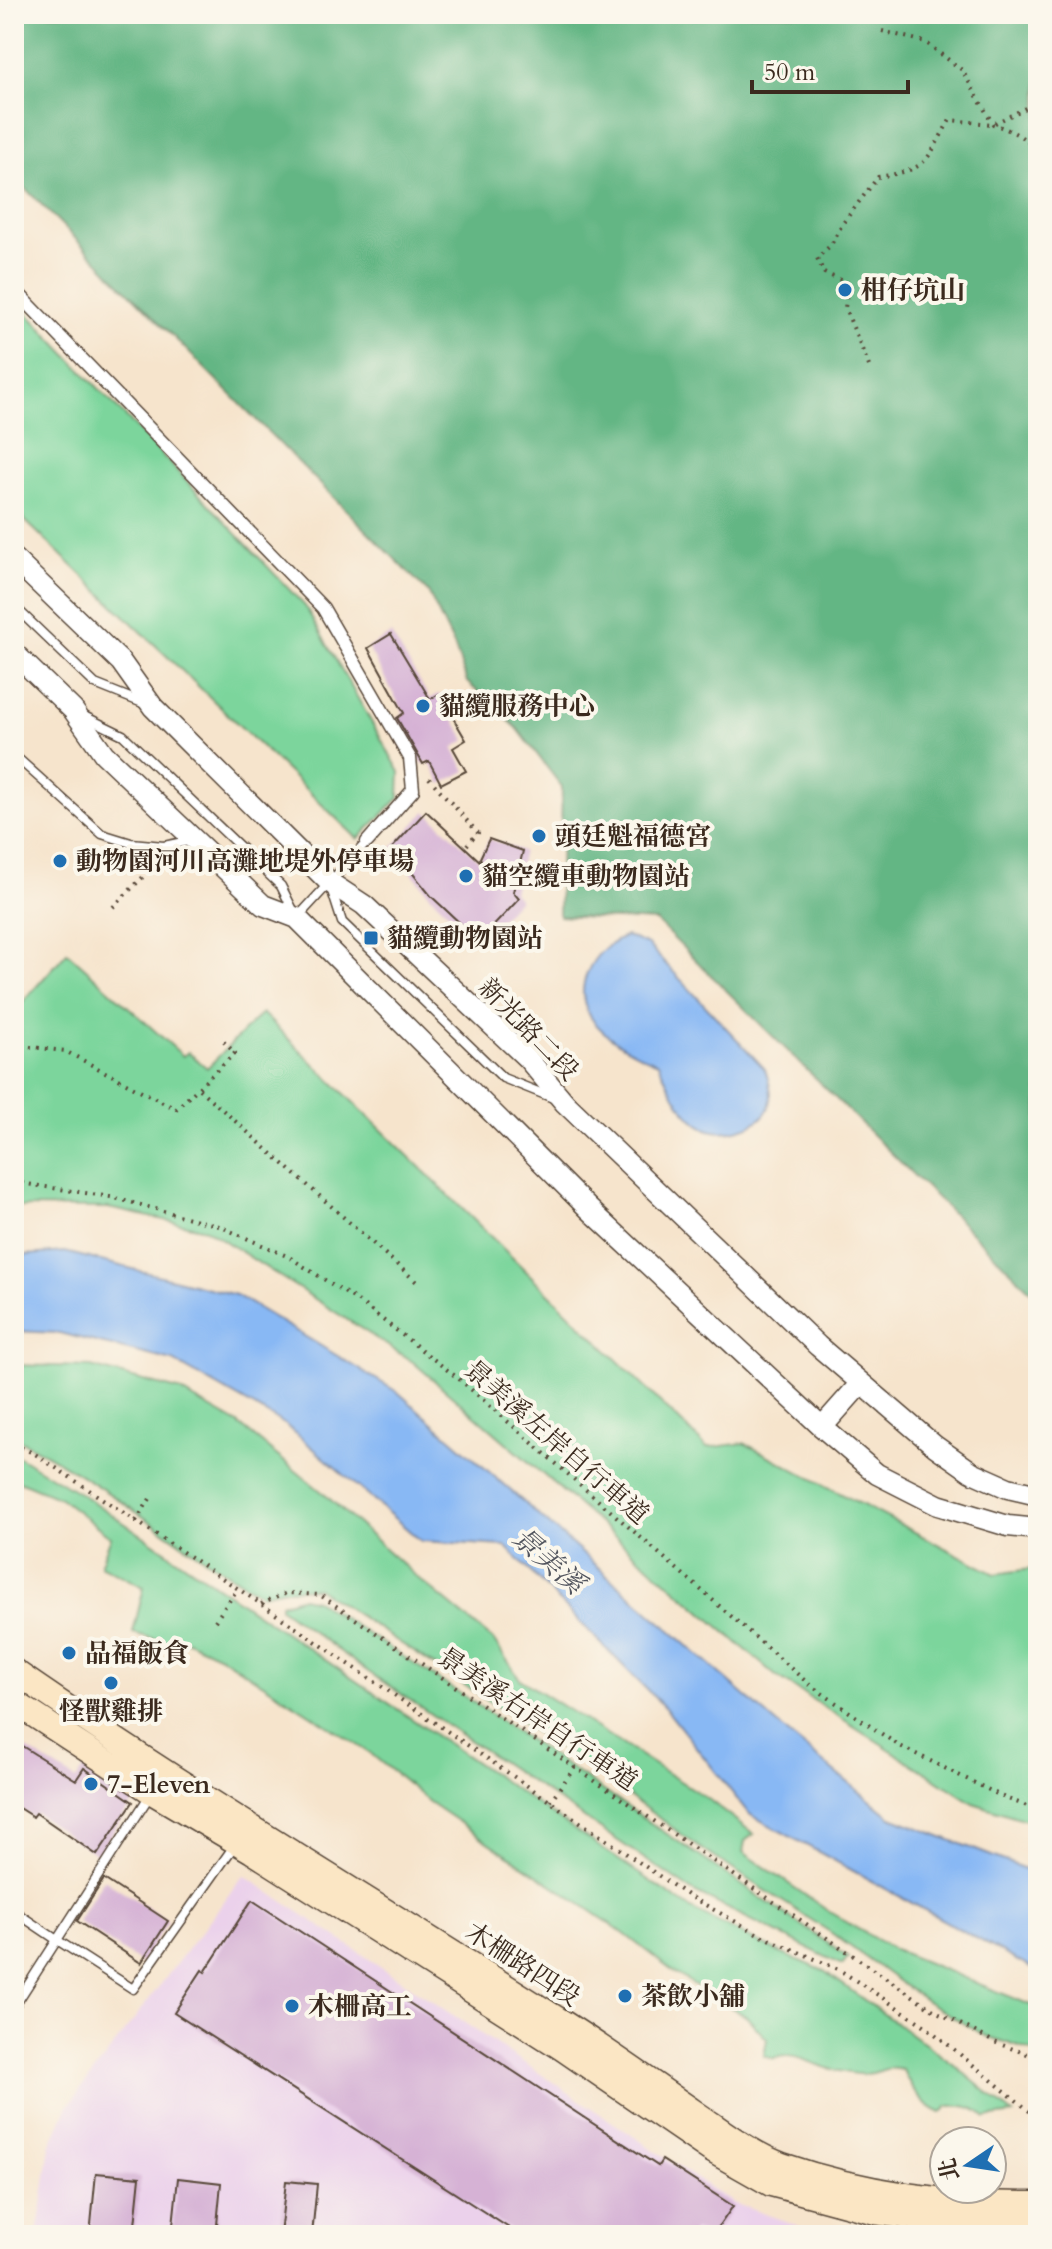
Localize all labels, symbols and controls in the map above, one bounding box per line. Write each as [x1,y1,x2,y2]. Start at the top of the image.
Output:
scale bar [752,44,908,94]
text: 50 m [764,56,816,89]
place label: 柑仔坑山 [861,273,965,308]
marker: 柑仔坑山 [836,281,854,299]
place label: 貓纜服務中心 [439,689,595,724]
marker: 貓纜服務中心 [414,697,432,715]
place label: 頭廷魁福德宮 [555,819,711,854]
marker: 頭廷魁福德宮 [530,827,548,845]
place label: 動物園河川高灘地堤外停車場 [76,844,414,879]
marker: 動物園河川高灘地堤外停車場 [51,852,69,870]
place label: 貓空纜車動物園站 [482,859,690,894]
marker: 貓空纜車動物園站 [457,867,475,885]
place label: 貓纜動物園站 [387,921,543,956]
marker: 貓纜動物園站 [362,929,380,947]
street label: 新光路二段 [471,970,586,1088]
street label: 景美溪左岸自行車道 [457,1352,656,1532]
water label: 景美溪 [504,1519,595,1605]
place label: 品福飯食 [85,1636,189,1671]
street label: 景美溪右岸自行車道 [431,1639,645,1799]
marker: 品福飯食 [60,1644,78,1662]
marker: 怪獸雞排 [102,1674,120,1692]
place label: 怪獸雞排 [59,1694,163,1729]
place label: 7-Eleven [107,1767,211,1802]
marker: 7-Eleven [82,1775,100,1793]
street label: 木柵路四段 [459,1914,587,2015]
place label: 茶飲小舖 [641,1979,745,2014]
marker: 茶飲小舖 [616,1987,634,2005]
place label: 木柵高工 [308,1989,412,2024]
marker: 木柵高工 [283,1997,301,2015]
north arrow [928,2125,1008,2205]
text: 北 [932,2155,967,2183]

